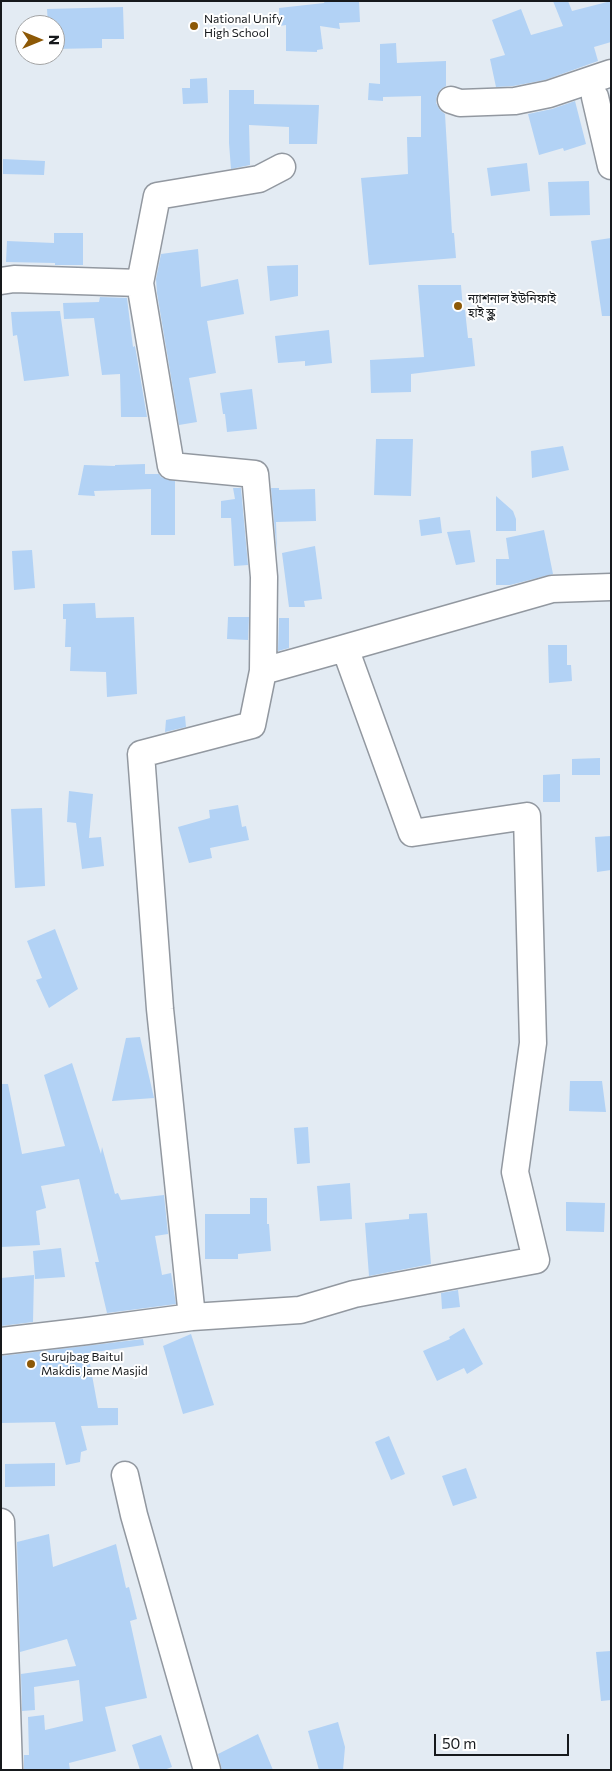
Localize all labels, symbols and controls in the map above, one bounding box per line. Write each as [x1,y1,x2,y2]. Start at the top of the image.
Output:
place label: National Unify High School [204,12,283,40]
north arrow [15,15,65,65]
marker: National Unify High School [188,20,200,32]
text: N [46,35,63,45]
place label: ন্যাশনাল ইউনিফাই হাই স্কুল [468,292,556,320]
marker: ন্যাশনাল ইউনিফাই হাই স্কুল [452,300,464,312]
place label: Surujbag Baitul Makdis Jame Masjid [41,1350,148,1378]
marker: Surujbag Baitul Makdis Jame Masjid [25,1358,37,1370]
scale bar [437,1724,572,1756]
text: 50 m [442,1734,476,1752]

